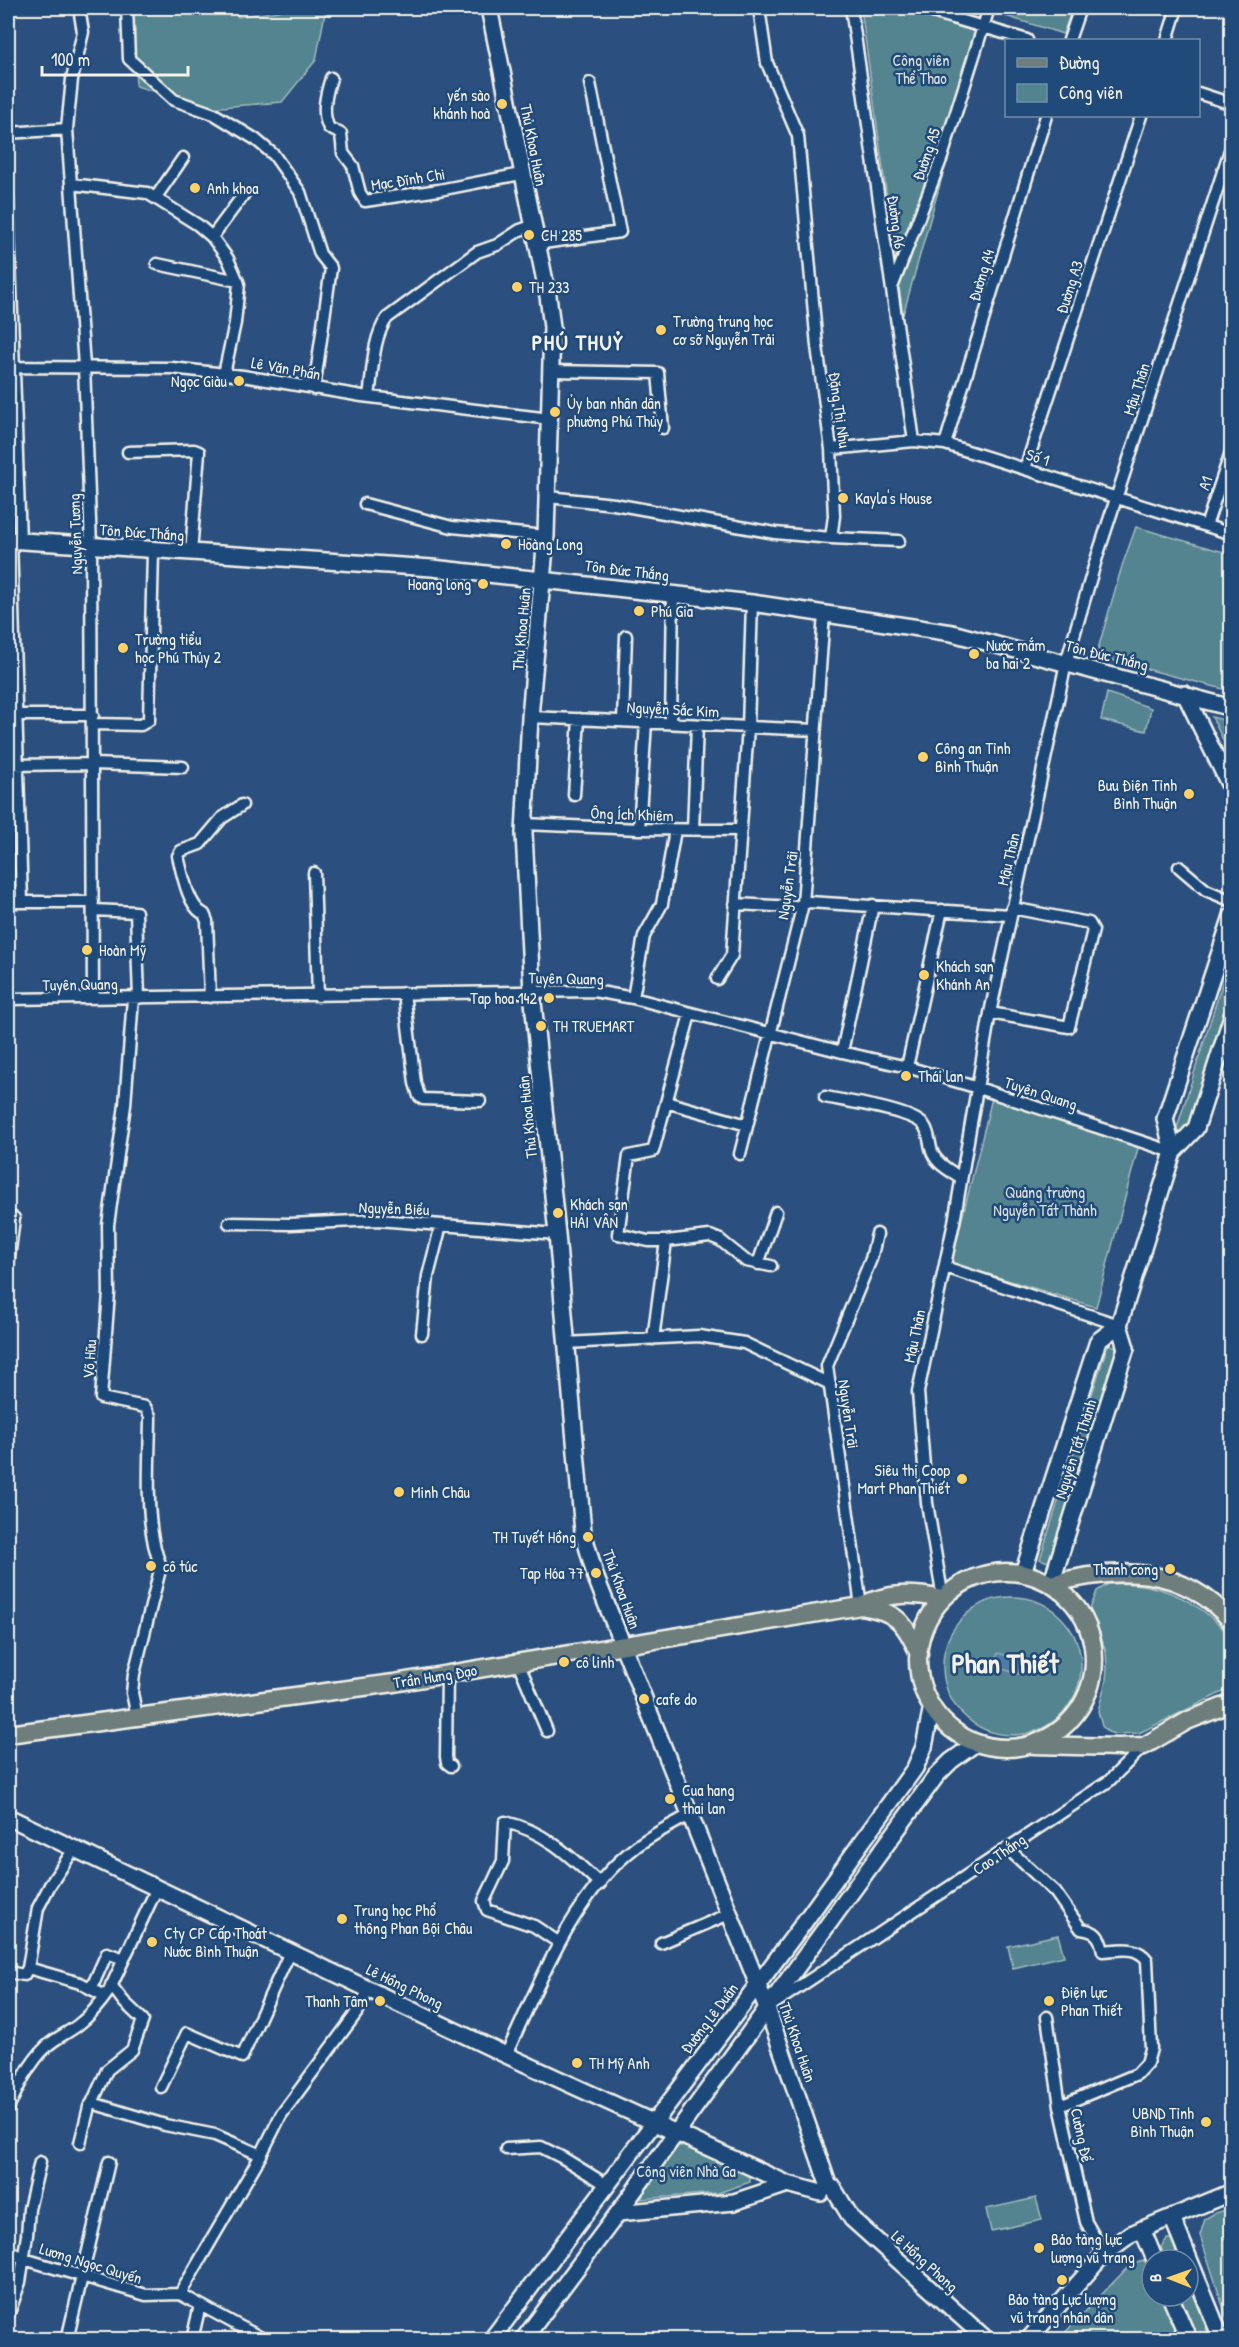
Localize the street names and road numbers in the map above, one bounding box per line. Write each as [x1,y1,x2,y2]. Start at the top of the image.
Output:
street label: Thủ Khoa Huân [515,102,553,188]
street label: Đường A5 [907,125,945,183]
street label: Mạc Đĩnh Chi [369,162,447,196]
street label: Đường A6 [882,194,912,250]
street label: Đường A4 [963,246,999,304]
street label: Đường A3 [1050,258,1088,316]
street label: Lê Văn Phấn [250,351,322,385]
street label: Mậu Thân [1117,360,1155,418]
street label: Đặng Thị Nhu [824,371,856,450]
street label: Số 1 [1024,443,1053,471]
street label: A1 [1192,473,1218,493]
street label: Nguyễn Tương [63,493,87,575]
street label: Tôn Đức Thắng [99,518,185,546]
street label: Tôn Đức Thắng [584,554,670,586]
street label: Thủ Khoa Huân [506,587,536,671]
street label: Tôn Đức Thắng [1063,634,1151,676]
street label: Nguyễn Sắc Kim [626,696,720,722]
street label: Ông Ích Khiêm [590,802,674,826]
street label: Mậu Thân [991,830,1025,888]
street label: Nguyễn Trãi [771,849,803,921]
street label: Tuyên Quang [528,966,604,990]
street label: Tuyên Quang [42,972,118,996]
street label: Tuyên Quang [1002,1071,1080,1115]
street label: Thủ Khoa Huân [512,1074,542,1160]
street label: Nguyễn Biểu [358,1196,430,1220]
street label: Mậu Thân [898,1308,930,1364]
street label: Võ Hữu [77,1338,101,1379]
street label: Nguyễn Trãi [833,1378,865,1450]
street label: Nguyễn Tất Thành [1049,1396,1102,1502]
street label: Thủ Khoa Huân [597,1546,647,1632]
street label: Trần Hưng Đạo [392,1658,479,1693]
street label: Cao Thắng [968,1828,1030,1880]
street label: Lê Hồng Phong [363,1958,447,2014]
street label: Đường Lê Duẩn [675,1978,743,2058]
street label: Thủ Khoa Huân [774,1999,822,2085]
street label: Cường Để [1066,2106,1099,2165]
street label: Lê Hồng Phong [887,2225,963,2297]
street label: Lương Ngọc Quyến [37,2237,145,2289]

